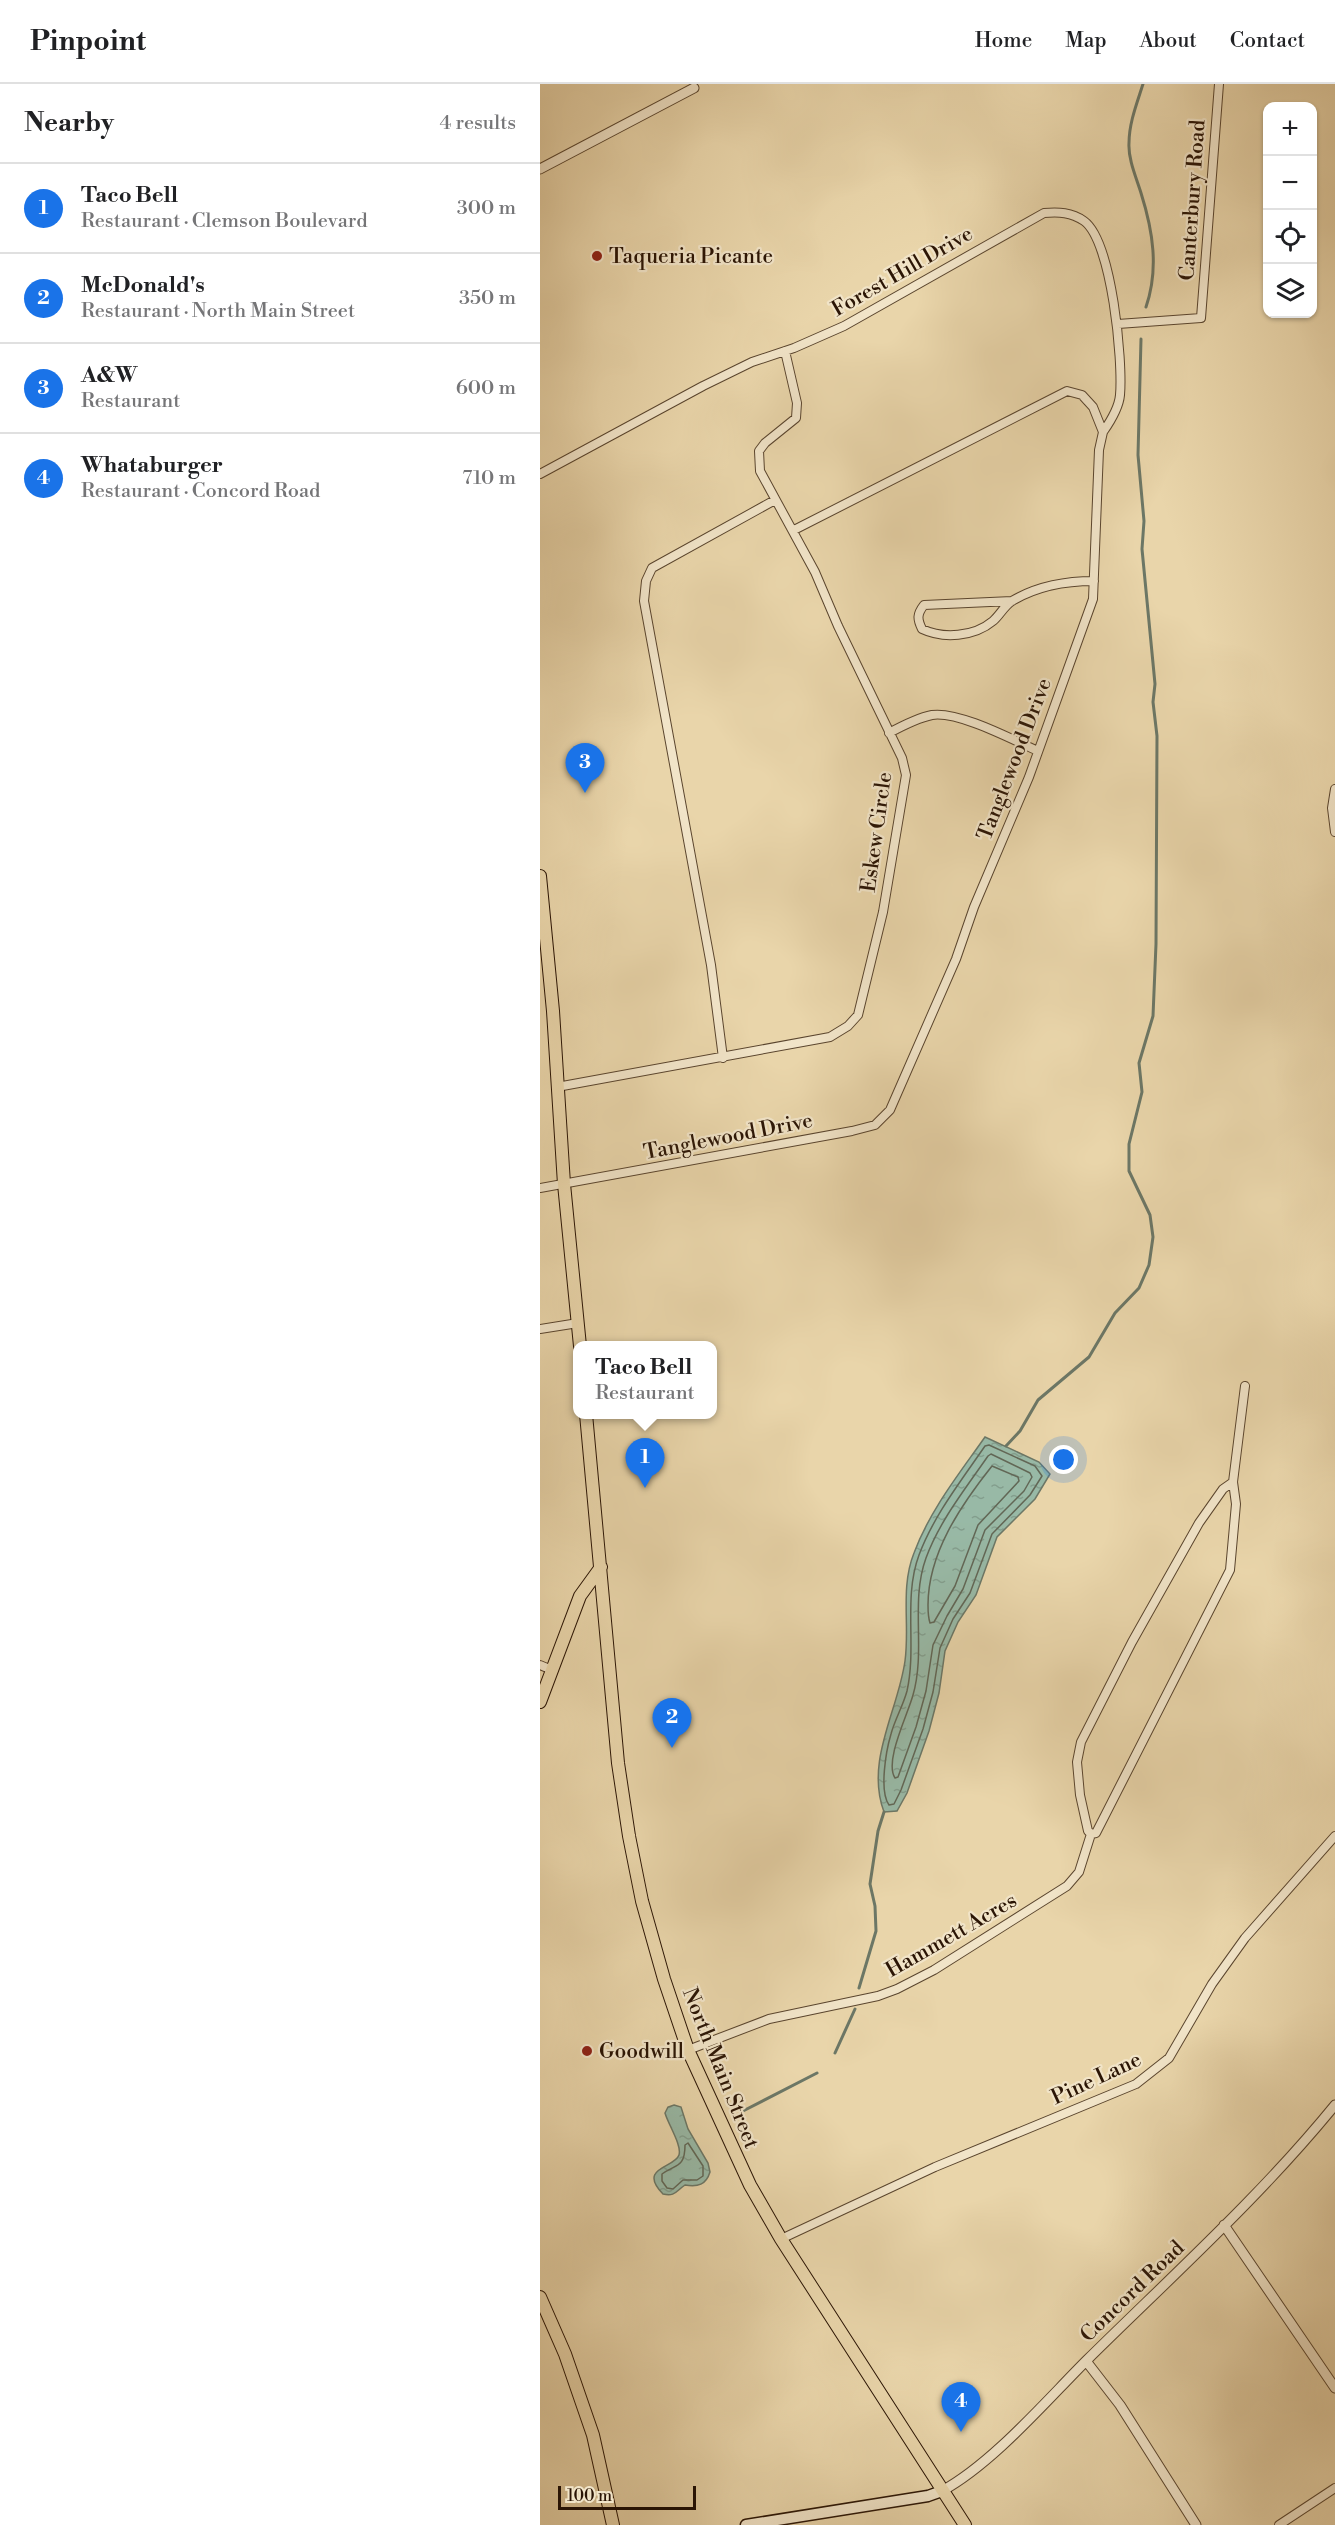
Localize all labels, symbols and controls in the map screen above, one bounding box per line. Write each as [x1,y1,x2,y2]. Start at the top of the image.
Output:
text: Pinpoint [30,24,146,59]
text: Home [975,28,1032,54]
text: Map [1065,28,1107,54]
text: About [1140,28,1197,54]
text: Contact [1230,28,1305,54]
map controls [1263,102,1317,318]
button: + [1263,102,1317,156]
text: Nearby [24,107,114,139]
text: 4 results [439,111,516,136]
street label: Canterbury Road [1174,119,1212,281]
button: − [1263,156,1317,210]
text: Taco Bell [81,182,178,209]
text: 1 [39,196,48,221]
text: 300 m [457,196,516,221]
text: Restaurant · Clemson Boulevard [81,209,368,234]
button: locate [1263,210,1317,264]
street label: Forest Hill Drive [827,221,978,323]
place label: Taqueria Picante [609,244,773,270]
marker: Taqueria Picante [590,249,604,263]
button: layers [1263,264,1317,318]
text: McDonald's [81,272,205,299]
text: 2 [37,286,50,311]
text: 350 m [459,286,516,311]
text: Restaurant · North Main Street [81,299,355,324]
text: A&W [81,362,138,389]
text: 3 [37,376,50,401]
text: 600 m [456,376,516,401]
text: Restaurant [81,389,180,414]
text: Whataburger [81,452,223,479]
text: 4 [37,466,50,491]
text: 710 m [462,466,516,491]
text: Restaurant · Concord Road [81,479,320,504]
street label: Tanglewood Drive [972,674,1058,844]
pin: 3 [566,744,604,793]
street label: Eskew Circle [856,770,898,894]
street label: Tanglewood Drive [641,1108,815,1166]
popup [573,1341,717,1419]
text: Taco Bell [595,1354,692,1381]
text: Restaurant [595,1381,695,1406]
pin: 1 [626,1438,664,1488]
your location [1049,1445,1078,1474]
pin: 2 [652,1698,692,1748]
street label: Hammett Acres [881,1888,1022,1984]
street label: North Main Street [676,1984,764,2153]
place label: Goodwill [599,2039,684,2065]
marker: Goodwill [580,2044,594,2058]
street label: Pine Lane [1047,2047,1146,2111]
street label: Concord Road [1075,2235,1190,2348]
pin: 4 [942,2382,980,2432]
scale bar [558,2483,696,2510]
text: 100 m [567,2486,612,2506]

